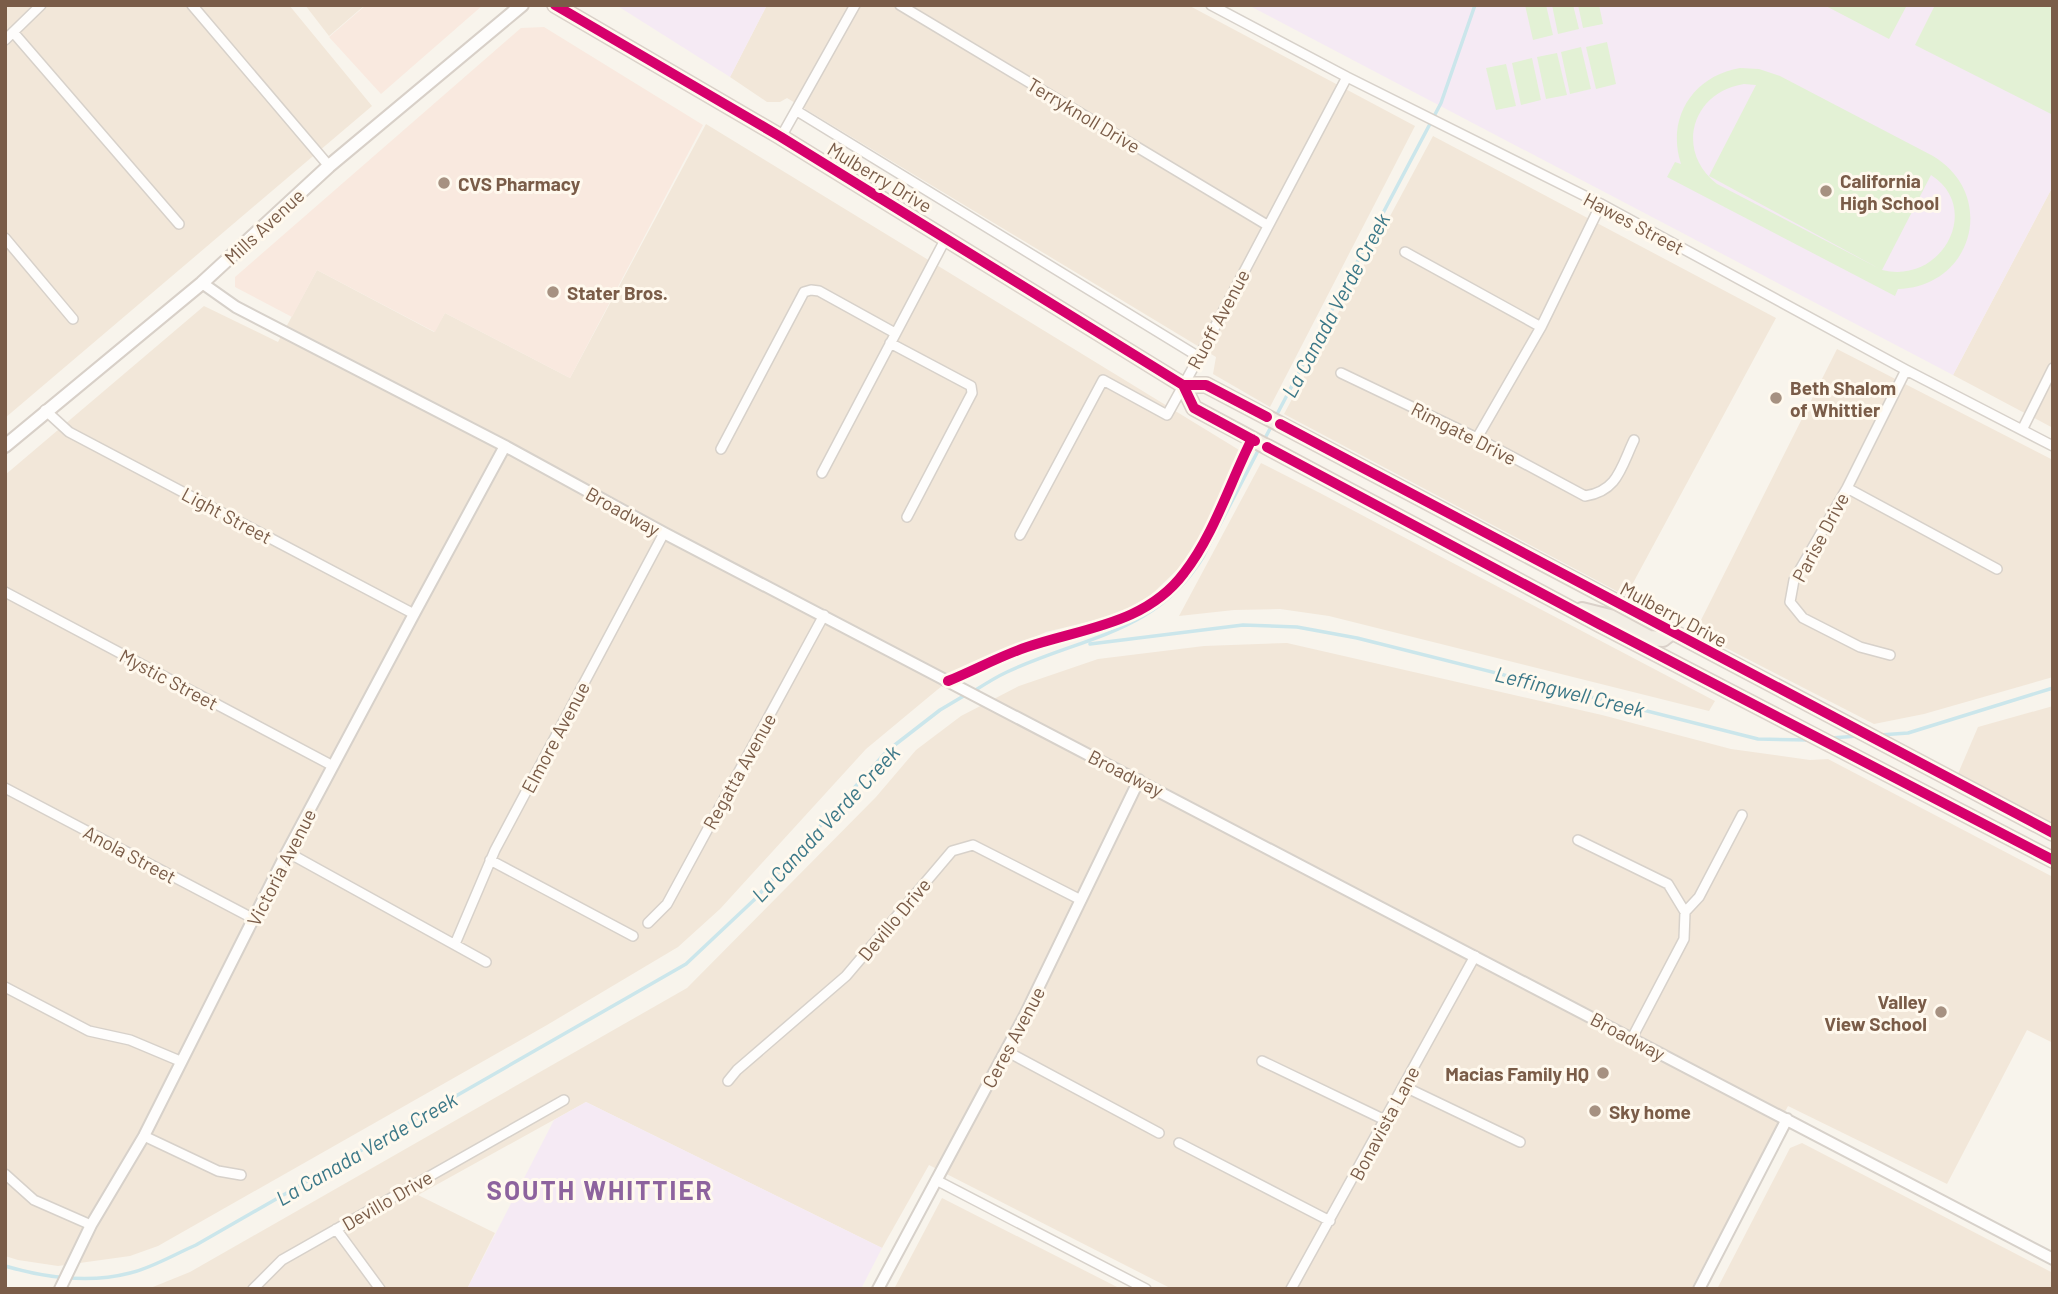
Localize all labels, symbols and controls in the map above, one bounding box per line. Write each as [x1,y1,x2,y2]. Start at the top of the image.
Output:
street label: Terryknoll Drive [1023,72,1145,158]
street label: Mulberry Drive [824,137,936,217]
place label: California High School [1840,169,1939,214]
place label: CVS Pharmacy [458,172,581,195]
marker: CVS Pharmacy [436,175,452,191]
street label: Mills Avenue [219,183,309,269]
marker: California High School [1818,183,1834,199]
street label: Hawes Street [1580,187,1688,259]
water label: La Canada Verde Creek [1276,208,1395,401]
street label: Ruoff Avenue [1182,265,1254,373]
place label: Stater Bros. [567,281,668,304]
marker: Stater Bros. [545,284,561,300]
place label: Beth Shalom of Whittier [1790,376,1896,421]
marker: Beth Shalom of Whittier [1768,390,1784,406]
street label: Rimgate Drive [1408,397,1520,469]
street label: Broadway [582,481,664,541]
street label: Light Street [178,482,276,548]
street label: Parise Drive [1787,488,1853,586]
street label: Mulberry Drive [1617,576,1731,652]
street label: Mystic Street [116,643,222,715]
water label: Leffingwell Creek [1492,660,1648,722]
street label: Elmore Avenue [516,677,594,797]
street label: Regatta Avenue [698,709,780,833]
water label: La Canada Verde Creek [746,739,905,907]
street label: Broadway [1085,744,1168,802]
street label: Victoria Avenue [242,805,320,929]
street label: Anola Street [80,820,180,888]
street label: Devillo Drive [853,873,935,965]
street label: Ceres Avenue [977,982,1049,1092]
place label: Valley View School [1824,990,1927,1035]
marker: Valley View School [1933,1004,1949,1020]
street label: Broadway [1587,1007,1669,1065]
street label: Bonavista Lane [1344,1062,1424,1184]
place label: Macias Family HQ [1445,1062,1589,1085]
marker: Macias Family HQ [1595,1065,1611,1081]
water label: La Canada Verde Creek [271,1085,462,1210]
place label: Sky home [1609,1100,1691,1123]
marker: Sky home [1587,1103,1603,1119]
street label: Devillo Drive [338,1165,436,1235]
district label: SOUTH WHITTIER [486,1174,714,1205]

